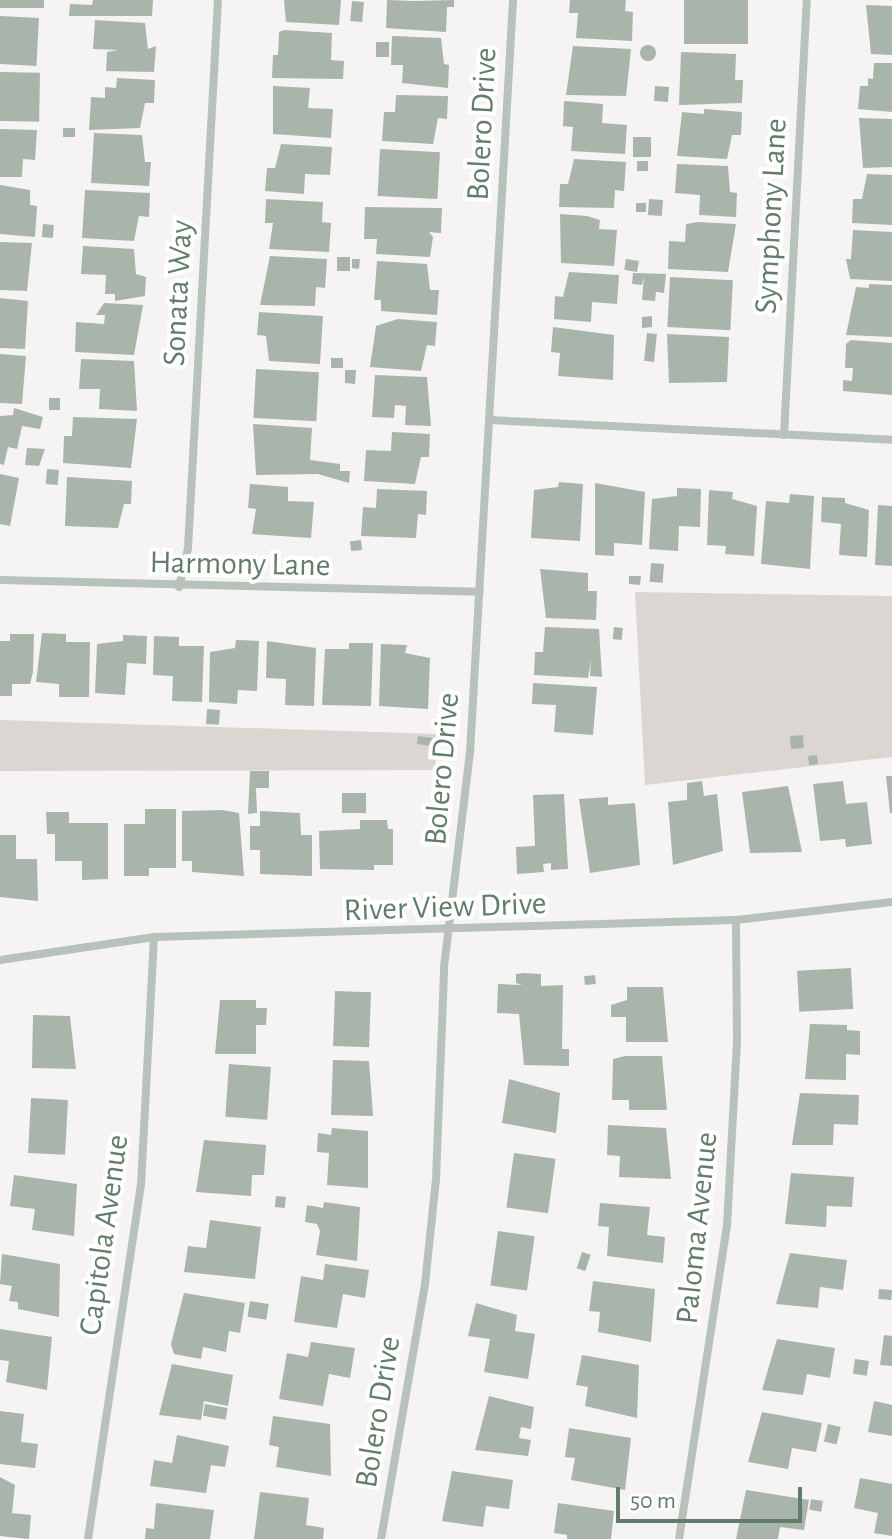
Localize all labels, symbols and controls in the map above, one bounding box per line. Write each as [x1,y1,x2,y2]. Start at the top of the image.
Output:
street label: Bolero Drive [459,47,505,201]
street label: Symphony Lane [747,117,795,315]
street label: Sonata Way [155,219,201,367]
street label: Harmony Lane [149,543,331,585]
street label: Bolero Drive [416,691,468,847]
street label: River View Drive [343,884,547,930]
street label: Paloma Avenue [668,1130,726,1326]
street label: Capitola Avenue [71,1132,137,1338]
street label: Bolero Drive [347,1333,409,1491]
scale bar [620,1471,806,1521]
text: 50 m [630,1489,676,1513]

